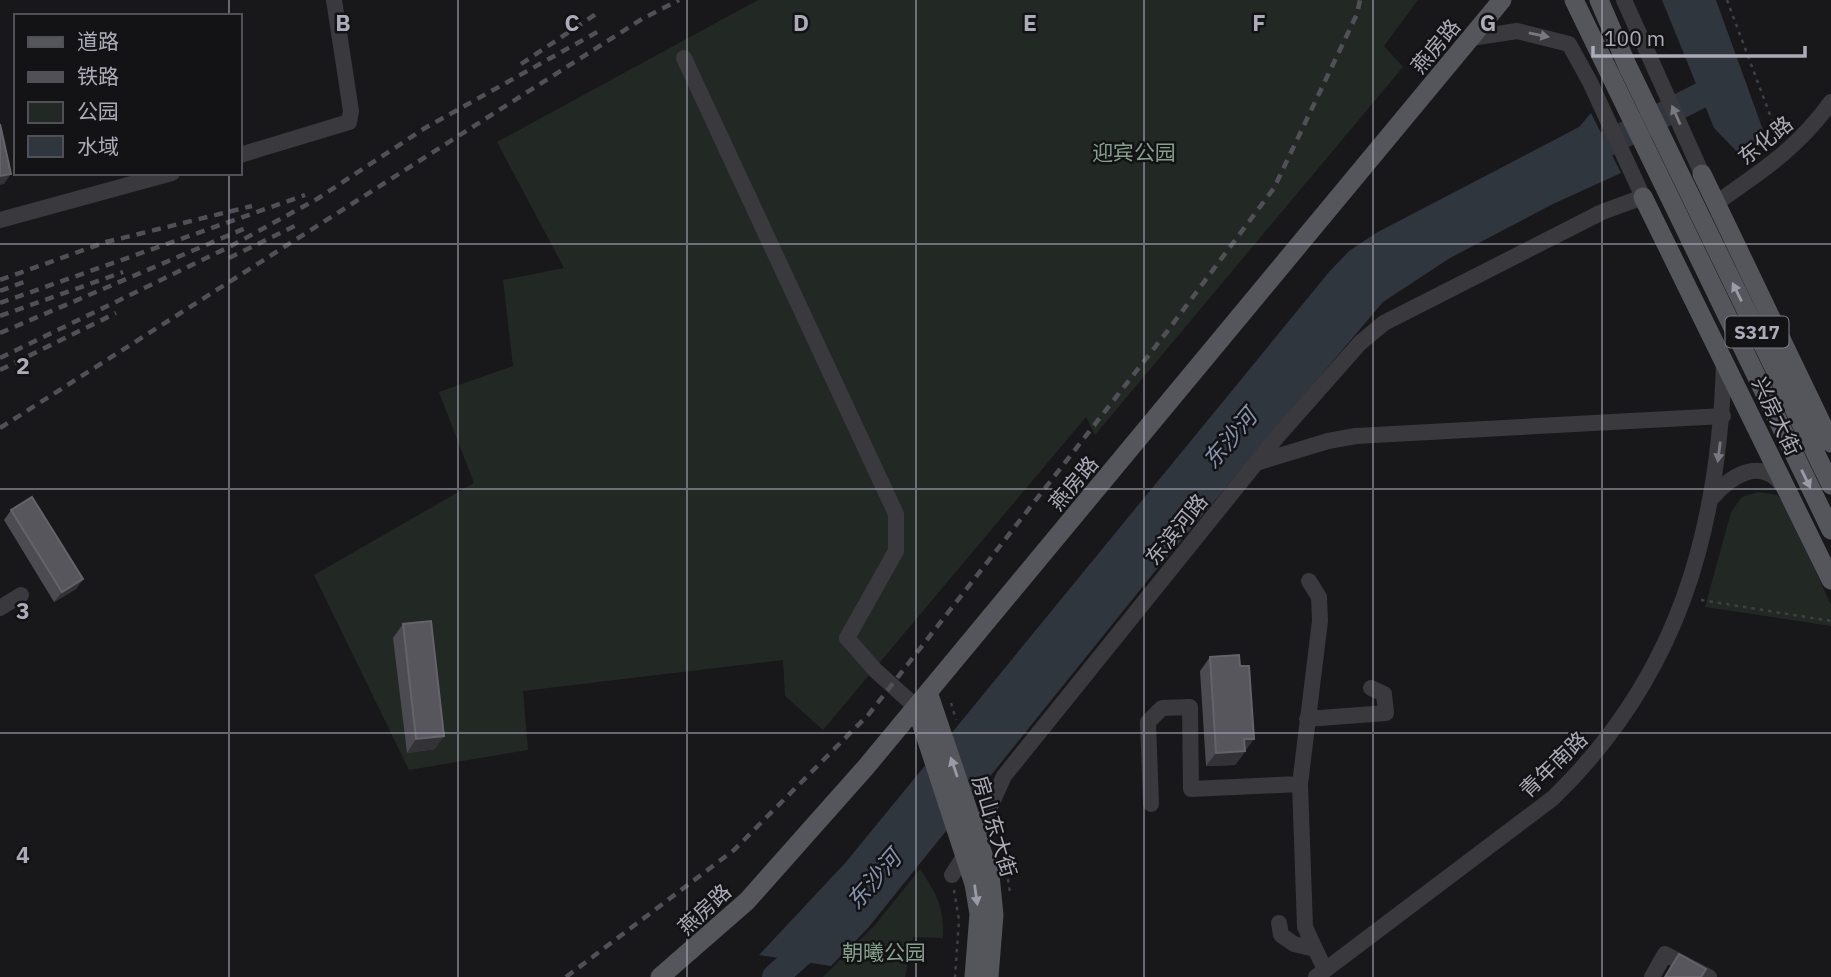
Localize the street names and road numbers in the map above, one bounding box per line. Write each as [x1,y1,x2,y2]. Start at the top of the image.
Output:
street label: 燕房路 [1404,13,1466,79]
street label: 东化路 [1732,109,1798,171]
road number: S317 [1726,316,1788,348]
street label: 兴房大街 [1746,372,1808,460]
street label: 燕房路 [1042,450,1104,516]
street label: 东滨河路 [1139,488,1213,570]
street label: 青年南路 [1513,725,1593,803]
street label: 房山东大街 [966,772,1024,880]
street label: 燕房路 [671,877,737,941]

